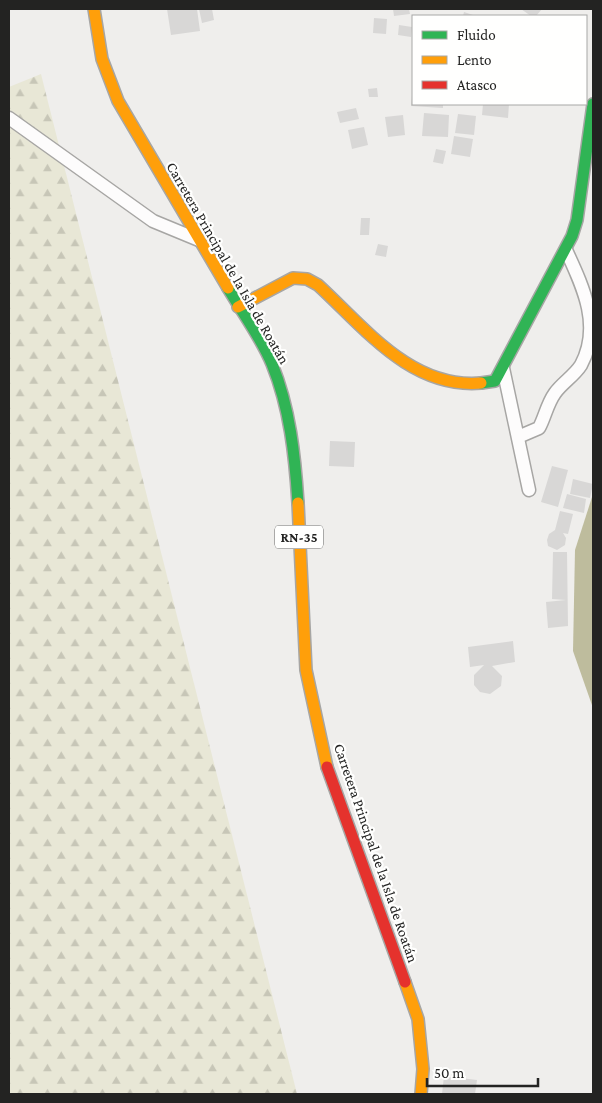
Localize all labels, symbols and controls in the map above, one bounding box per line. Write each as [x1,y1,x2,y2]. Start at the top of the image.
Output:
legend [412,15,587,105]
text: Fluido [457,27,496,43]
text: Lento [457,52,491,68]
text: Atasco [457,77,497,93]
street label: Carretera Principal de la Isla de Roatán [163,159,293,367]
road number: RN-35 [275,526,323,548]
street label: Carretera Principal de la Isla de Roatán [330,742,421,965]
scale bar [427,1056,538,1088]
text: 50 m [434,1065,464,1081]

